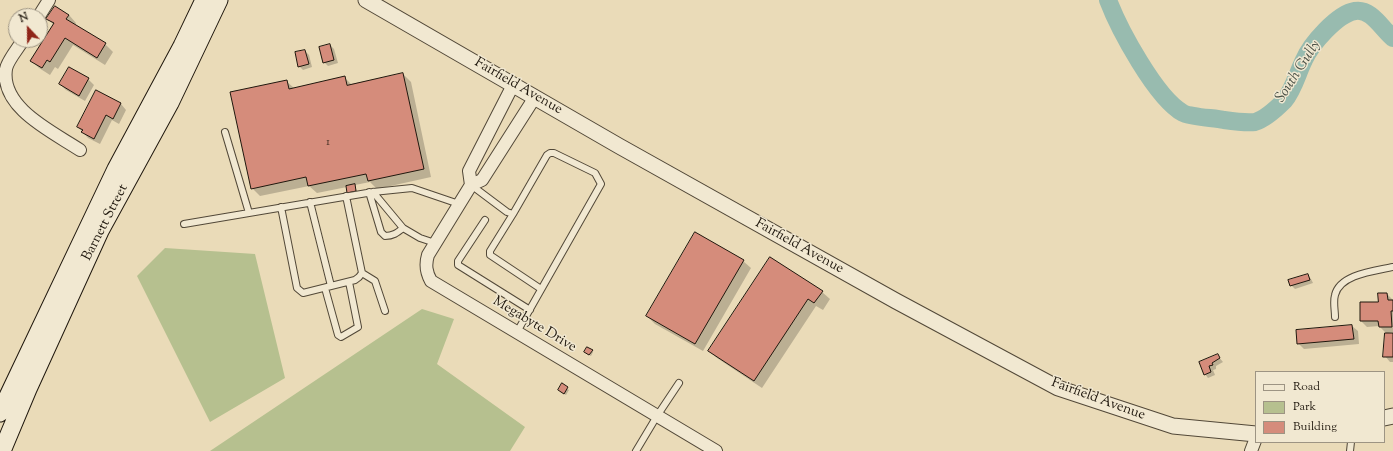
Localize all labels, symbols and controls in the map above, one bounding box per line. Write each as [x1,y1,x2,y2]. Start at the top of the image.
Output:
north arrow [8,8,48,48]
text: N [17,9,31,27]
water label: South Gully [1272,38,1326,106]
street label: Fairfield Avenue [471,55,565,119]
house number: 1 [326,136,330,150]
street label: Barnett Street [80,182,132,264]
street label: Fairfield Avenue [752,216,846,278]
street label: Megabyte Drive [489,293,579,357]
legend [1255,371,1385,443]
street label: Fairfield Avenue [1049,375,1147,425]
text: Road [1293,378,1320,396]
text: Park [1293,398,1316,416]
text: Building [1293,418,1337,436]

